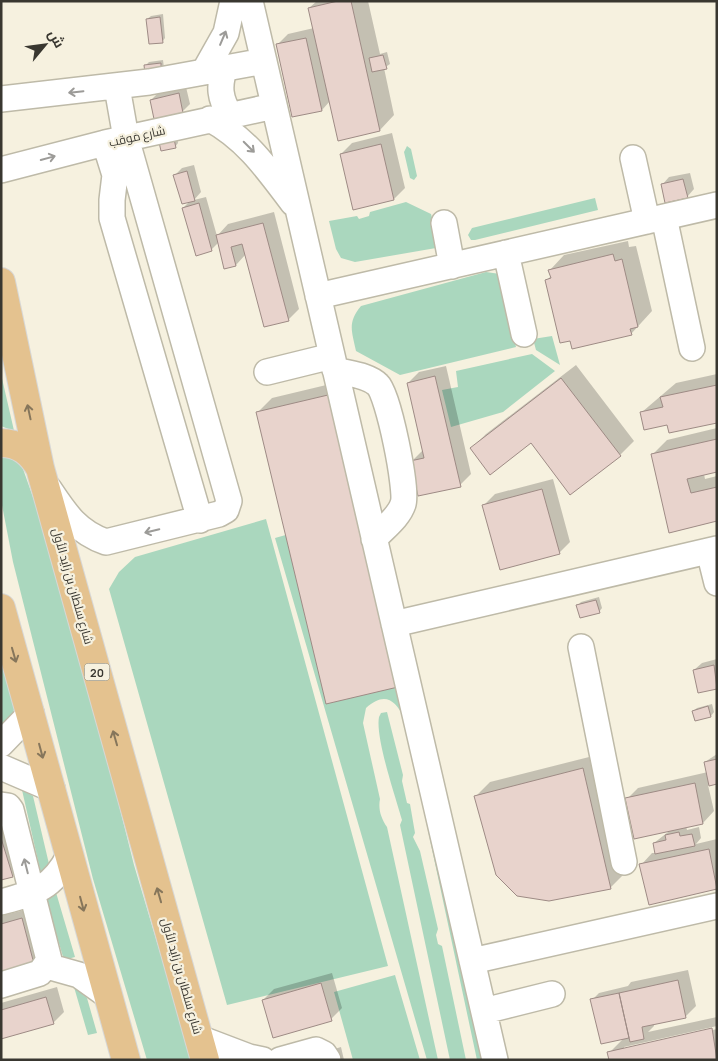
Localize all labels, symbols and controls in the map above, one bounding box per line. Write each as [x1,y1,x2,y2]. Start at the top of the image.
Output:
north arrow [20,20,70,70]
text: ش [44,26,69,51]
one-way arrow [219,31,229,46]
one-way arrow [68,87,84,97]
street label: شارع مَوقب [107,121,167,151]
one-way arrow [243,141,255,154]
one-way arrow [40,153,56,162]
one-way arrow [23,405,33,421]
street label: شارع سلطان بن زايد الأول [48,526,98,646]
one-way arrow [144,527,160,536]
one-way arrow [10,647,20,663]
road number: 20 [84,664,110,680]
one-way arrow [110,731,120,747]
one-way arrow [37,743,47,759]
one-way arrow [20,858,30,874]
one-way arrow [154,887,163,903]
one-way arrow [77,896,87,912]
street label: شارع سلطان بن زايد الأول [157,916,207,1036]

